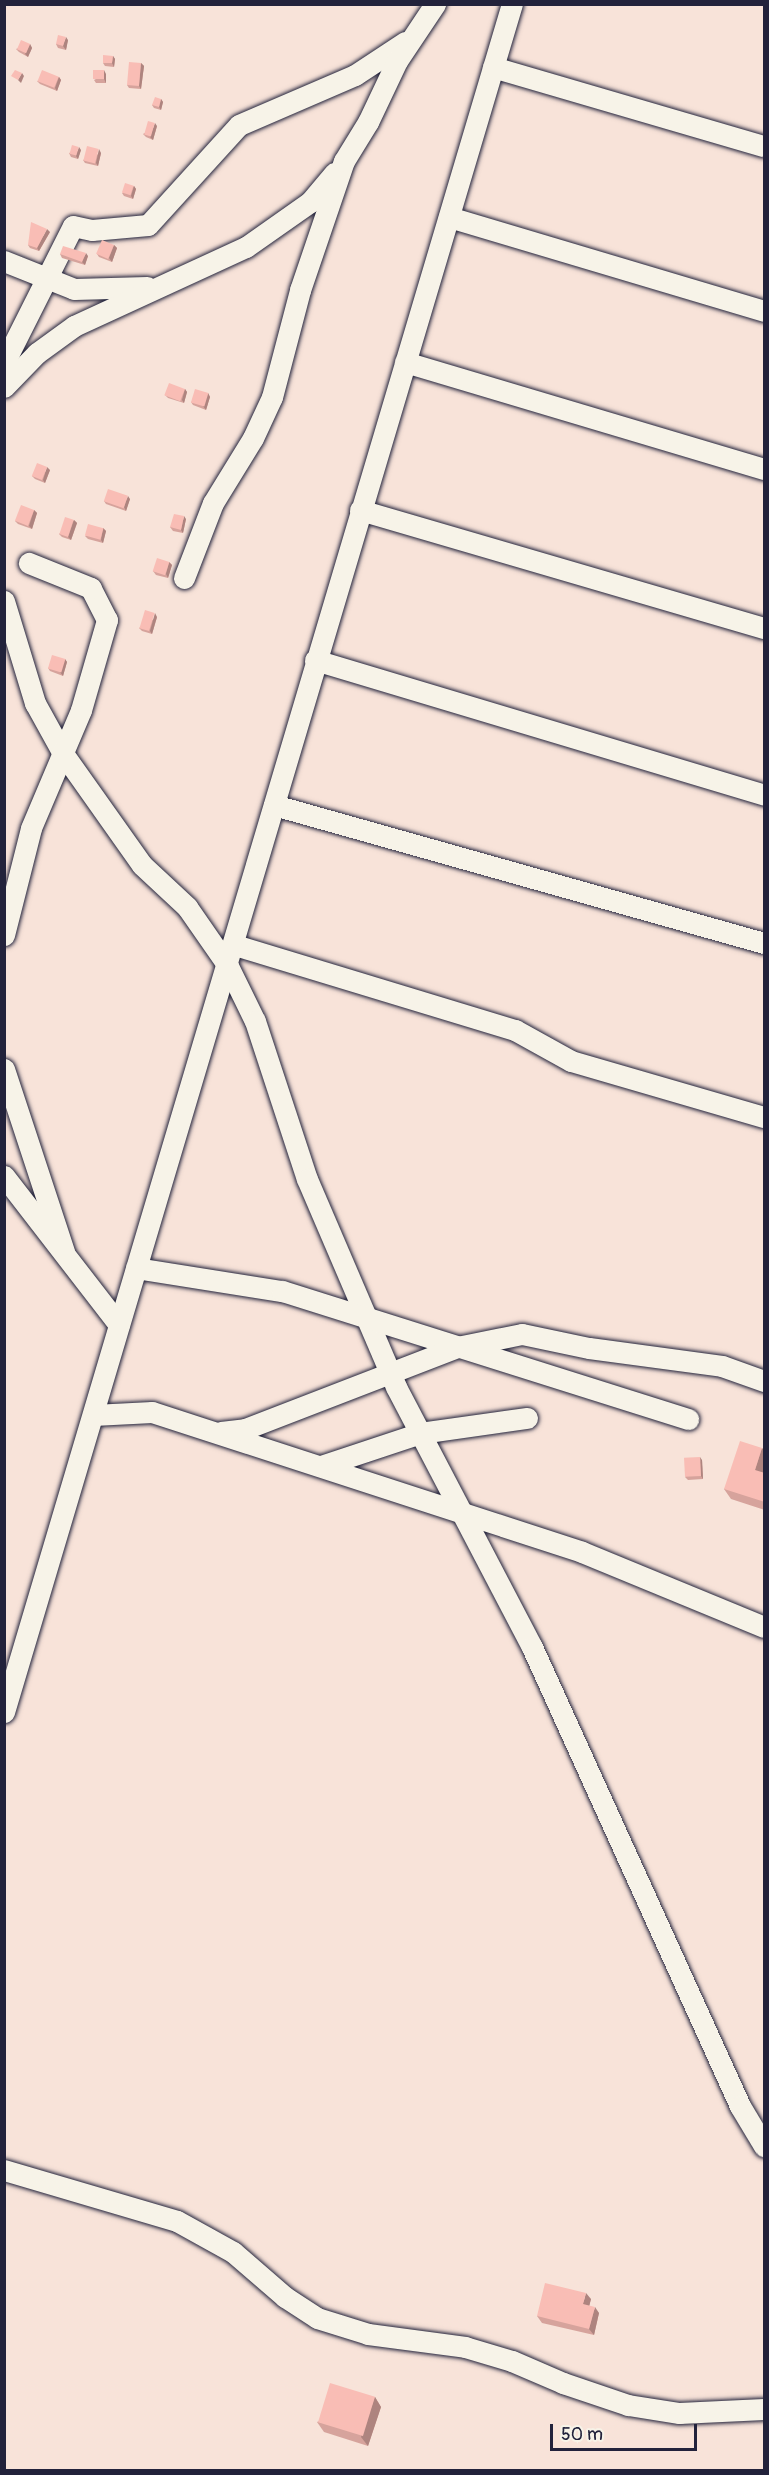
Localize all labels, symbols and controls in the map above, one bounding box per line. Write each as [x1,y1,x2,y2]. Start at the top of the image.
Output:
scale bar [553,2412,700,2450]
text: 50 m [561,2423,603,2446]

